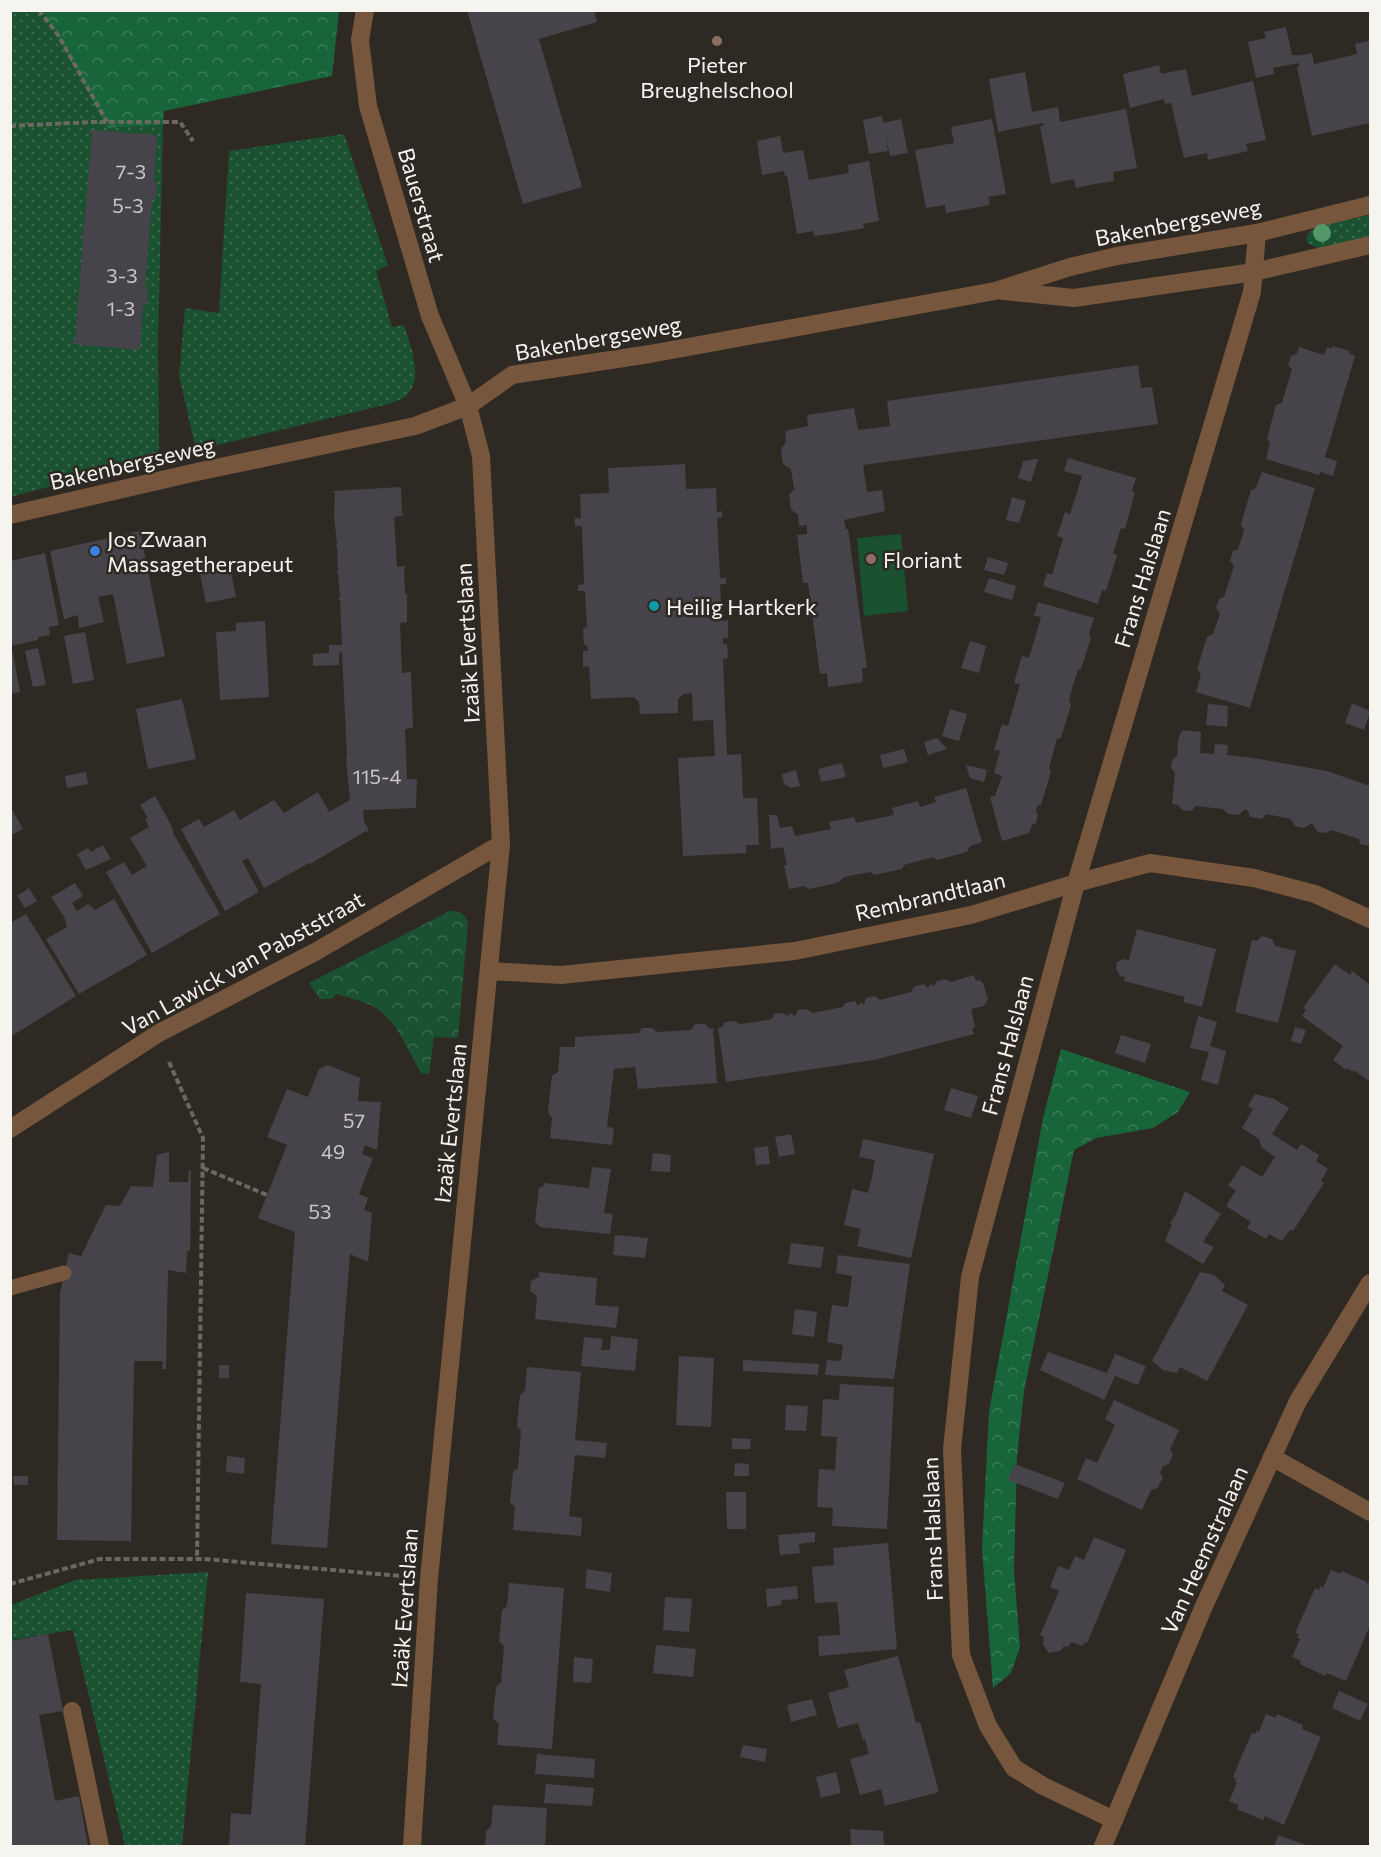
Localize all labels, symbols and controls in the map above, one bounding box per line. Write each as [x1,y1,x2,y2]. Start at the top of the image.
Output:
marker: Pieter Breughelschool [710,34,724,48]
place label: Pieter Breughelschool [640,51,794,103]
street label: Bauerstraat [393,145,451,265]
house number: 7-3 [116,159,146,183]
house number: 5-3 [112,193,144,217]
street label: Bakenbergseweg [1093,193,1263,251]
house number: 3-3 [106,263,138,287]
house number: 1-3 [107,296,135,320]
street label: Bakenbergseweg [513,310,684,366]
street label: Bakenbergseweg [47,431,217,495]
street label: Frans Halslaan [1108,505,1176,651]
place label: Jos Zwaan Massagetherapeut [107,525,293,577]
marker: Jos Zwaan Massagetherapeut [88,544,102,558]
place label: Floriant [883,546,962,573]
marker: Floriant [864,552,878,566]
street label: Izaäk Evertslaan [449,562,485,724]
place label: Heilig Hartkerk [666,593,817,620]
marker: Heilig Hartkerk [647,599,661,613]
house number: 115-4 [352,764,402,788]
street label: Rembrandtlaan [852,866,1008,926]
street label: Van Lawick van Pabststraat [117,885,369,1041]
street label: Frans Halslaan [975,972,1039,1118]
street label: Izaäk Evertslaan [428,1042,472,1204]
house number: 57 [343,1108,365,1132]
house number: 49 [321,1139,345,1163]
house number: 53 [309,1199,331,1223]
street label: Frans Halslaan [916,1457,948,1601]
street label: Van Heemstralaan [1155,1462,1253,1638]
street label: Izaäk Evertslaan [385,1527,423,1689]

